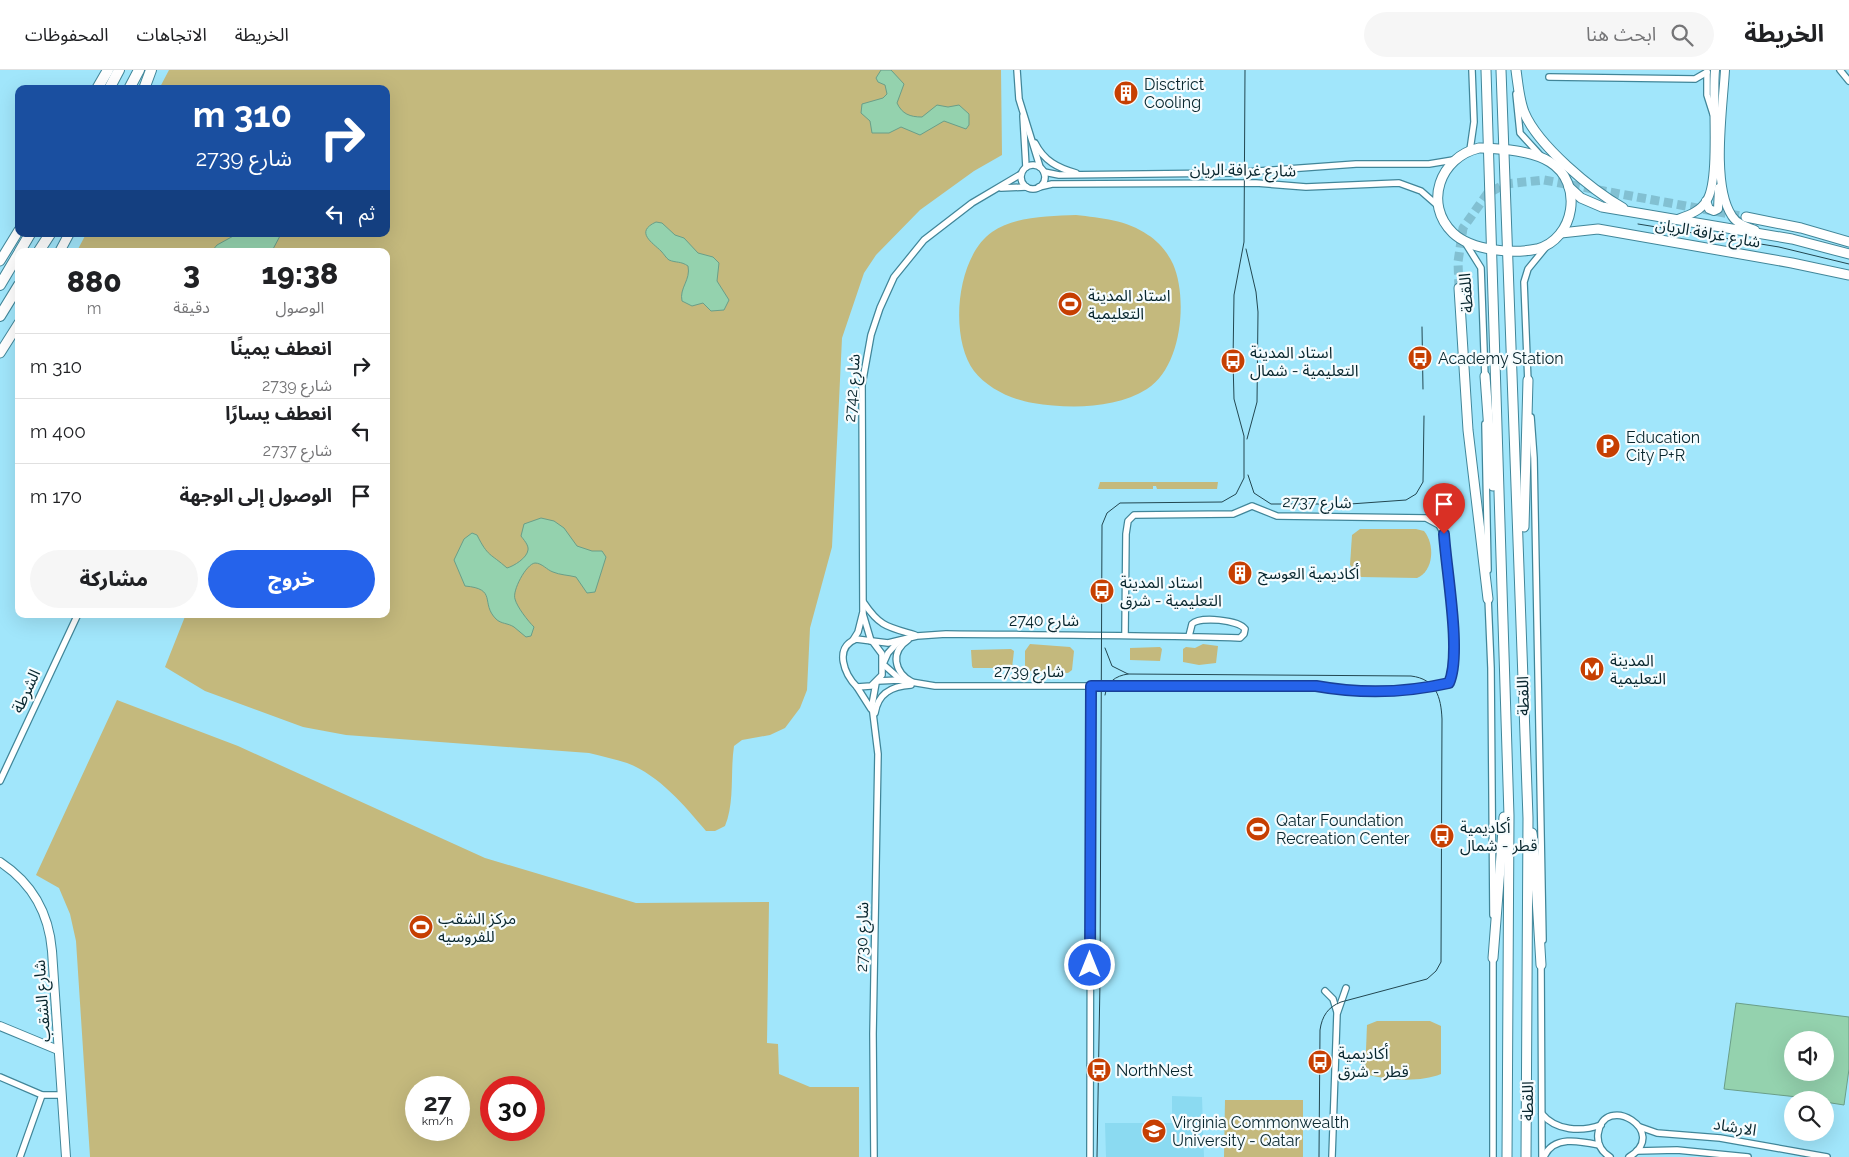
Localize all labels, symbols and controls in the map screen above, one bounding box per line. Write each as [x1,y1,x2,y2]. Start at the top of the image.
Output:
search box [1364,12,1714,57]
text: الخريطة [1744,19,1824,48]
icon: search [1668,21,1696,49]
text: ابحث هنا [1586,23,1656,45]
text: المحفوظات [25,24,109,45]
text: الاتجاهات [137,24,207,45]
text: الخريطة [235,24,289,45]
place label: Disctrict Cooling [1144,75,1205,112]
building icon: Disctrict Cooling [1113,80,1139,106]
text: 310 m [193,94,292,135]
icon: right [310,105,375,170]
text: شارع 2739 [196,145,292,171]
street label: شارع غرافة الريان [1190,160,1296,183]
icon: left [321,200,349,228]
text: ثم [359,202,375,224]
street label: شارع غرافة الريان [1653,214,1762,255]
text: 3 [183,256,200,291]
text: 19:38 [262,256,338,291]
text: 880 [67,264,122,299]
street label: اللقطة [1455,272,1477,314]
place label: استاد المدينة التعليمية [1088,286,1170,323]
sports icon: استاد المدينة التعليمية [1057,291,1083,317]
text: دقيقة [173,298,210,317]
text: الوصول [276,298,324,317]
text: m [87,299,102,318]
text: انعطف يمينًا [230,337,332,359]
place label: استاد المدينة التعليمية - شمال [1250,343,1359,381]
bus stop icon: Academy Station [1407,345,1433,371]
bus stop icon: استاد المدينة التعليمية - شمال [1220,348,1246,374]
place label: Academy Station [1438,349,1564,368]
icon: right [347,352,375,380]
street label: شارع 2742 [840,353,867,423]
text: 310 m [30,355,82,377]
text: شارع 2739 [262,376,332,395]
text: انعطف يسارًا [225,402,332,424]
icon: left [347,417,375,445]
text: 400 m [30,420,86,442]
place label: Education City P+R [1626,428,1700,465]
parking icon: Education City P+R [1595,433,1621,459]
text: شارع 2737 [263,441,332,460]
icon: arrive [347,482,375,510]
pin [1423,483,1465,534]
text: الوصول إلى الوجهة [179,484,332,506]
text: 170 m [30,485,82,507]
icon: arrive [1430,490,1458,518]
street label: شارع 2737 [1282,492,1352,515]
button: مشاركة [30,550,198,608]
button: خروج [208,550,375,608]
building icon: أكاديمية العوسج [1227,560,1253,586]
place label: أكاديمية العوسج [1258,563,1359,586]
place label: استاد المدينة التعليمية - شرق [1120,573,1222,610]
bus stop icon: استاد المدينة التعليمية - شرق [1089,578,1115,604]
street label: شارع 2740 [1009,611,1079,633]
place label: المدينة التعليمية [1610,651,1666,688]
metro station icon: المدينة التعليمية [1579,656,1605,682]
street label: شارع 2739 [994,662,1064,684]
street label: الشرطة [8,666,44,716]
street label: اللقطة [1513,676,1533,716]
place label: Qatar Foundation Recreation Center [1276,811,1410,848]
sports icon: Qatar Foundation Recreation Center [1245,816,1271,842]
place label: أكاديمية قطر - شمال [1460,817,1537,856]
bus stop icon: أكاديمية قطر - شمال [1429,823,1455,849]
street label: شارع 2730 [852,902,875,972]
place label: مركز الشقب للفروسيه [438,909,516,946]
sports icon: مركز الشقب للفروسيه [408,914,434,940]
position arrow [1063,938,1115,990]
street label: شارع الشقب [30,959,57,1043]
map controls [1784,1031,1834,1141]
button: sound [1784,1031,1834,1081]
place label: أكاديمية قطر - شرق [1338,1043,1409,1081]
bus stop icon: أكاديمية قطر - شرق [1307,1049,1333,1075]
bus stop icon: NorthNest [1086,1057,1112,1083]
place label: NorthNest [1116,1061,1193,1080]
speed limit sign: 30 [480,1076,545,1141]
street label: اللقطة [1518,1081,1537,1121]
text: 27 [423,1087,452,1117]
button: search [1784,1091,1834,1141]
place label: Virginia Commonwealth University - Qatar [1172,1113,1349,1150]
text: km/h [422,1114,453,1128]
street label: الارشاد [1712,1114,1758,1140]
school or university icon: Virginia Commonwealth University - Qatar [1141,1118,1167,1144]

